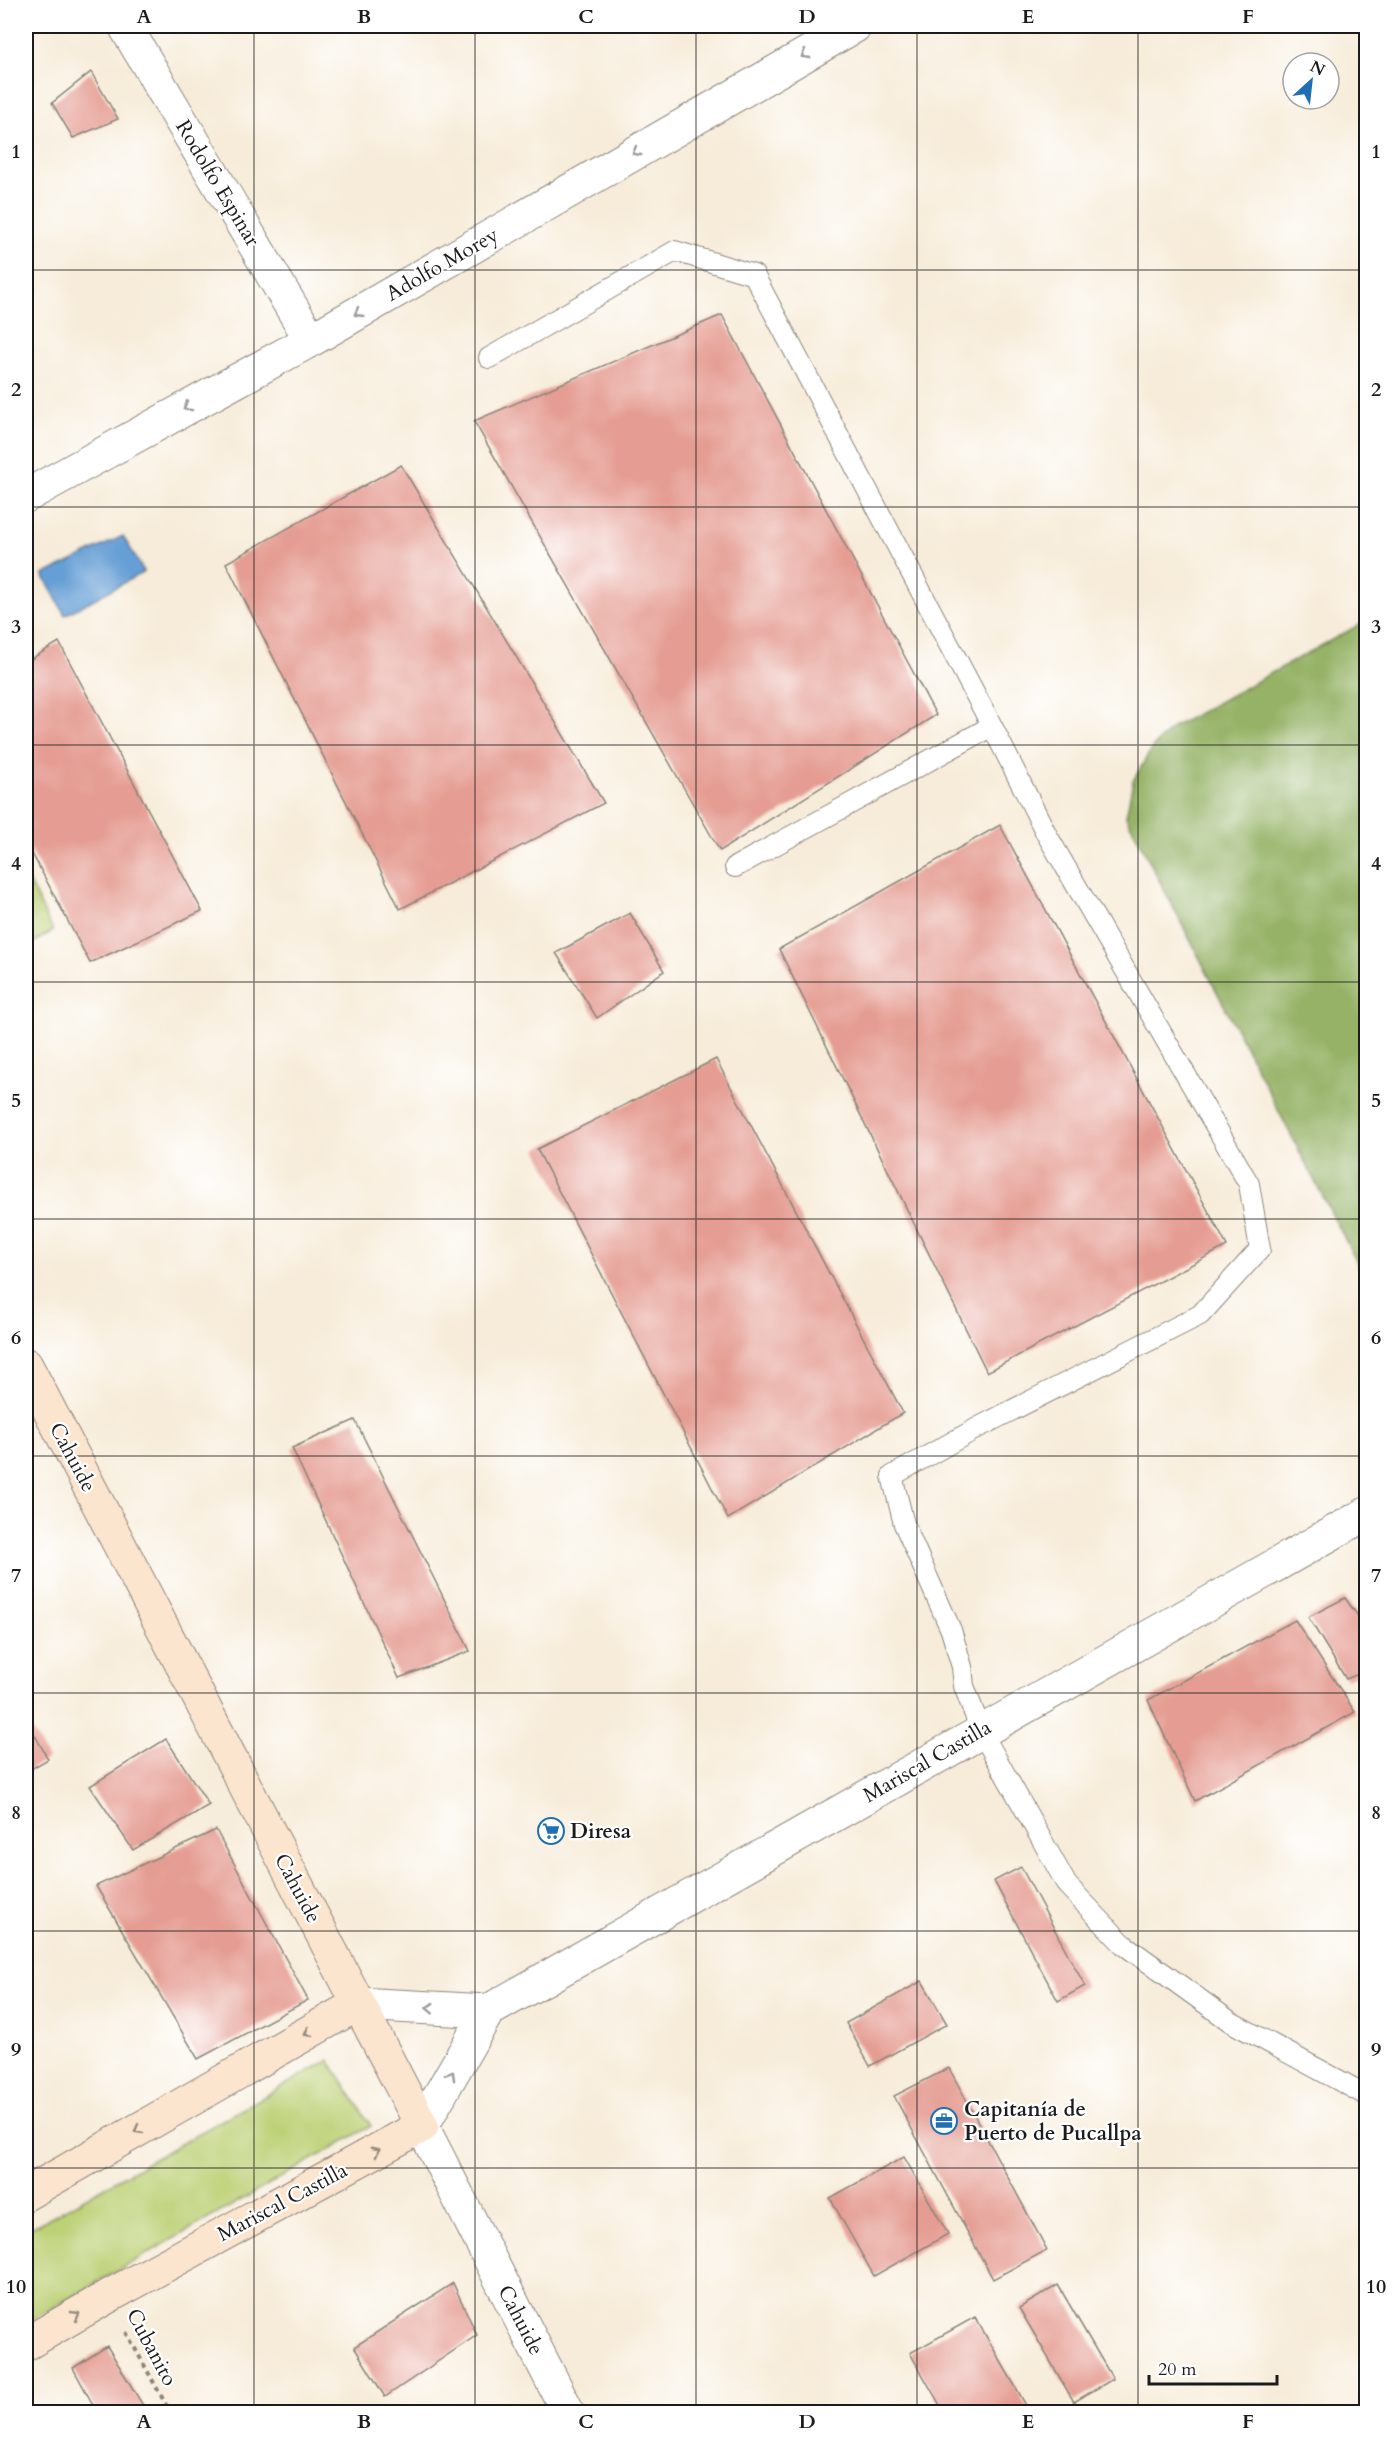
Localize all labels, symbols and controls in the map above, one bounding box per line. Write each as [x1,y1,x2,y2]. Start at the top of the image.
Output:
text: A [136,3,152,30]
text: B [357,3,371,30]
text: C [578,3,594,30]
text: D [798,3,816,30]
text: E [1022,3,1034,30]
text: F [1242,3,1254,30]
one-way arrow [801,47,811,59]
north arrow [1281,51,1341,111]
text: N [1306,56,1329,82]
street label: Rodolfo Espinar [168,115,267,252]
text: 1 [11,138,21,165]
text: 1 [1371,138,1381,165]
one-way arrow [632,145,642,156]
street label: Adolfo Morey [381,220,504,308]
one-way arrow [354,305,364,317]
text: 2 [11,376,21,403]
text: 2 [1371,376,1381,403]
one-way arrow [183,400,193,411]
text: 3 [11,613,21,640]
text: 3 [1371,613,1381,640]
text: 4 [11,850,21,877]
text: 4 [1371,850,1381,877]
text: 5 [11,1087,21,1114]
text: 5 [1371,1087,1381,1114]
text: 6 [11,1324,21,1351]
text: 6 [1371,1324,1381,1351]
street label: Cahuide [42,1417,103,1497]
text: 7 [11,1562,21,1589]
text: 7 [1371,1562,1381,1589]
street label: Mariscal Castilla [858,1713,997,1810]
text: 8 [11,1799,21,1826]
text: 8 [1371,1799,1381,1826]
supermarket icon: Diresa [536,1816,566,1846]
place label: Diresa [570,1817,632,1846]
street label: Cahuide [267,1848,328,1928]
one-way arrow [425,2001,434,2014]
one-way arrow [304,2025,314,2037]
text: 9 [11,2036,21,2063]
text: 9 [1371,2036,1381,2063]
one-way arrow [444,2071,456,2081]
place label: Capitanía de Puerto de Pucallpa [964,2095,1142,2148]
office icon: Capitanía de Puerto de Pucallpa [929,2106,959,2136]
one-way arrow [134,2122,145,2134]
one-way arrow [370,2147,381,2158]
street label: Mariscal Castilla [212,2156,352,2249]
text: 10 [6,2273,26,2300]
text: 10 [1366,2273,1386,2300]
street label: Cahuide [491,2280,550,2360]
street label: Cubanito [119,2303,184,2391]
one-way arrow [70,2310,80,2322]
scale bar [1149,2348,1276,2386]
text: 20 m [1158,2357,1197,2382]
text: A [136,2408,152,2435]
text: B [357,2408,371,2435]
text: C [578,2408,594,2435]
text: D [798,2408,816,2435]
text: E [1022,2408,1034,2435]
text: F [1242,2408,1254,2435]

